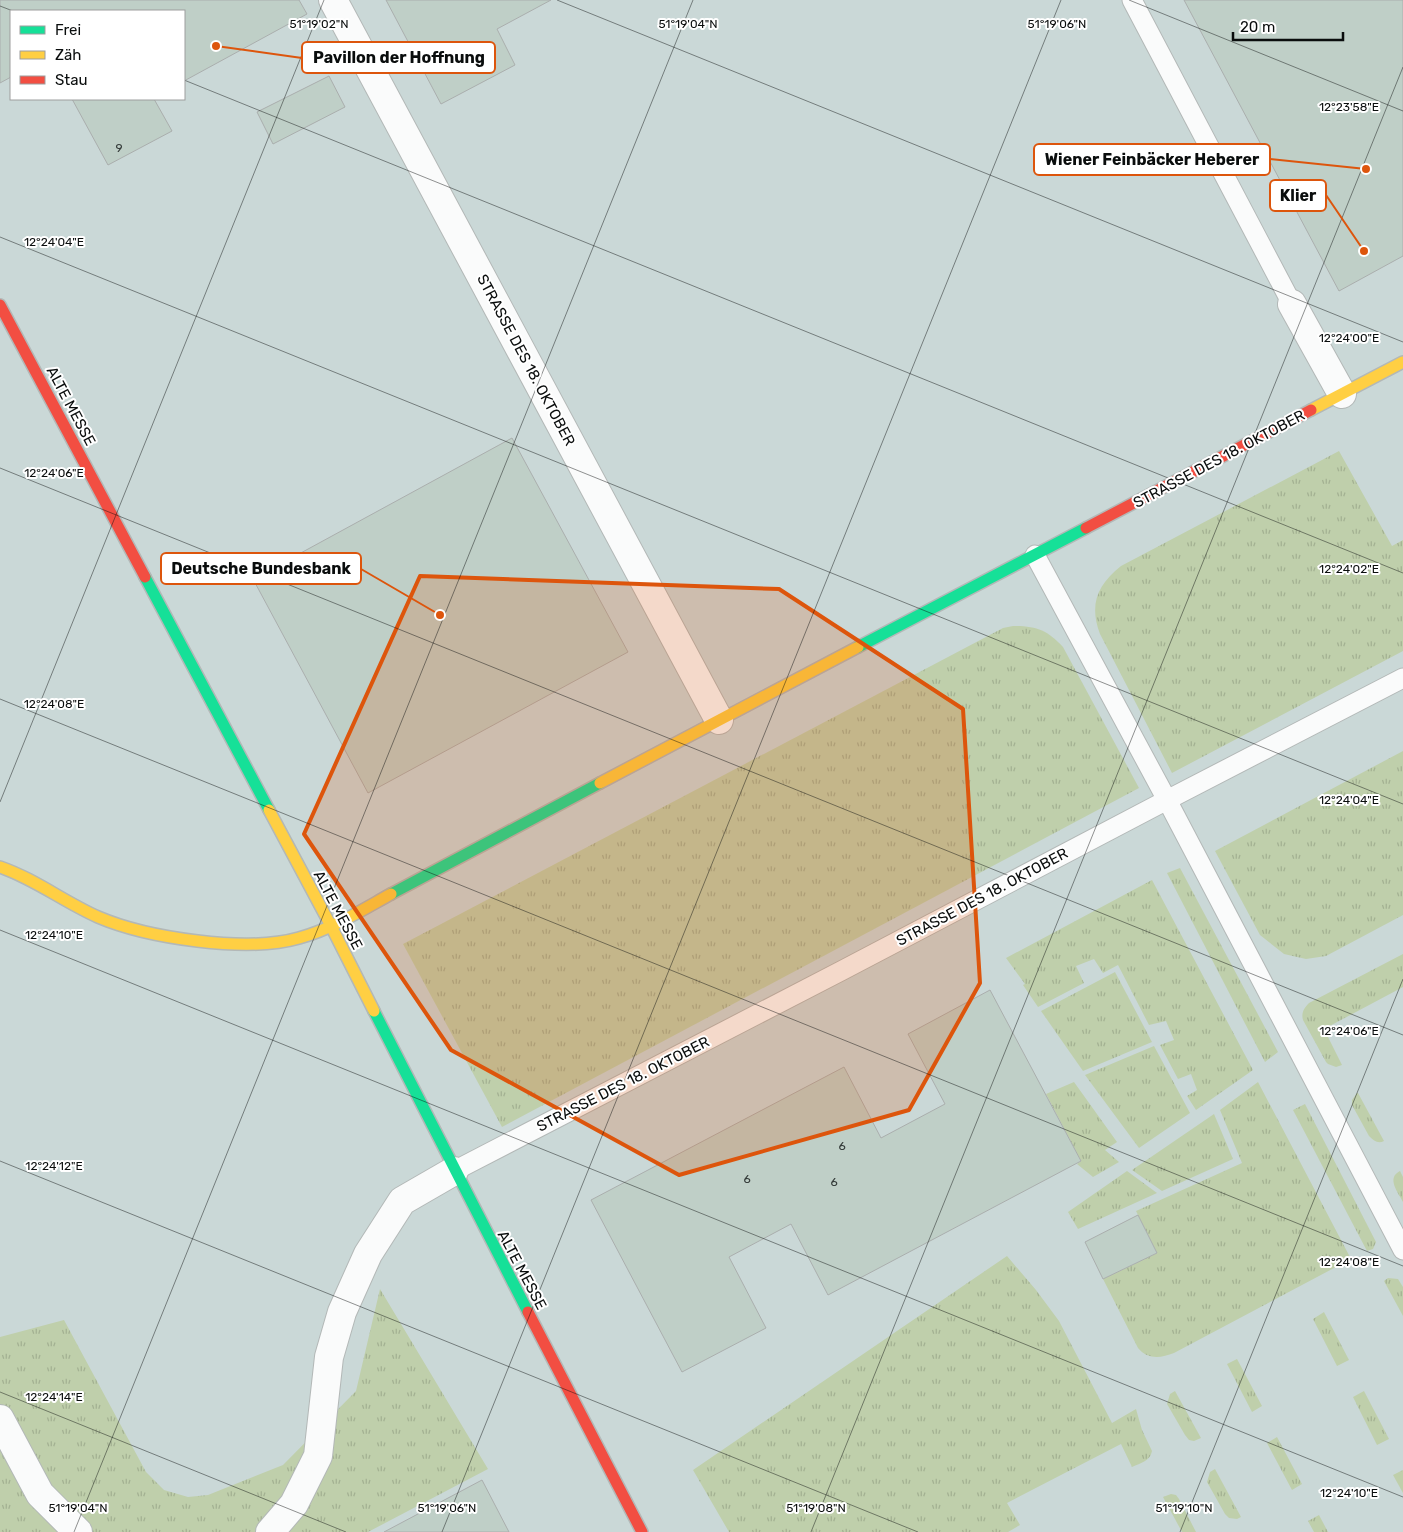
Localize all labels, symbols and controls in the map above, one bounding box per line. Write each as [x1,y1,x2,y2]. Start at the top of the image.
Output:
legend [10,10,185,100]
scale bar [1233,10,1343,42]
text: 51°19'02"N [289,17,349,31]
text: 51°19'04"N [658,17,718,31]
text: 51°19'06"N [1028,17,1086,31]
text: 20 m [1240,18,1275,36]
text: Frei [55,21,81,39]
callout: Pavillon der Hoffnung [302,42,495,73]
text: Zäh [55,46,81,64]
text: Pavillon der Hoffnung [313,48,485,67]
text: Stau [55,71,88,89]
text: 12°23'58"E [1319,100,1379,114]
house number: 9 [115,141,123,155]
callout: Wiener Feinbäcker Heberer [1034,144,1270,175]
text: Wiener Feinbäcker Heberer [1045,150,1260,169]
callout: Klier [1270,180,1326,211]
text: Klier [1280,186,1317,205]
text: 12°24'04"E [24,235,84,249]
street label: STRASSE DES 18. OKTOBER [473,271,579,449]
text: 12°24'00"E [1319,331,1379,345]
street label: ALTE MESSE [43,363,99,449]
street label: STRASSE DES 18. OKTOBER [1130,406,1308,512]
text: 12°24'06"E [24,466,84,480]
callout: Deutsche Bundesbank [161,553,361,584]
text: Deutsche Bundesbank [171,559,352,578]
text: 12°24'02"E [1319,562,1379,576]
text: 12°24'08"E [24,697,84,711]
text: 12°24'04"E [1319,793,1379,807]
street label: STRASSE DES 18. OKTOBER [893,844,1071,950]
street label: ALTE MESSE [310,867,366,953]
text: 12°24'10"E [25,928,83,942]
text: 12°24'06"E [1319,1024,1379,1038]
street label: STRASSE DES 18. OKTOBER [534,1032,713,1135]
house number: 6 [838,1139,846,1153]
text: 12°24'12"E [25,1159,83,1173]
house number: 6 [743,1172,751,1186]
house number: 6 [830,1175,838,1189]
street label: ALTE MESSE [494,1227,550,1313]
text: 12°24'08"E [1319,1255,1379,1269]
text: 12°24'14"E [25,1390,83,1404]
text: 12°24'10"E [1320,1486,1378,1500]
text: 51°19'04"N [48,1501,108,1515]
text: 51°19'06"N [418,1501,476,1515]
text: 51°19'08"N [786,1501,846,1515]
text: 51°19'10"N [1155,1501,1213,1515]

